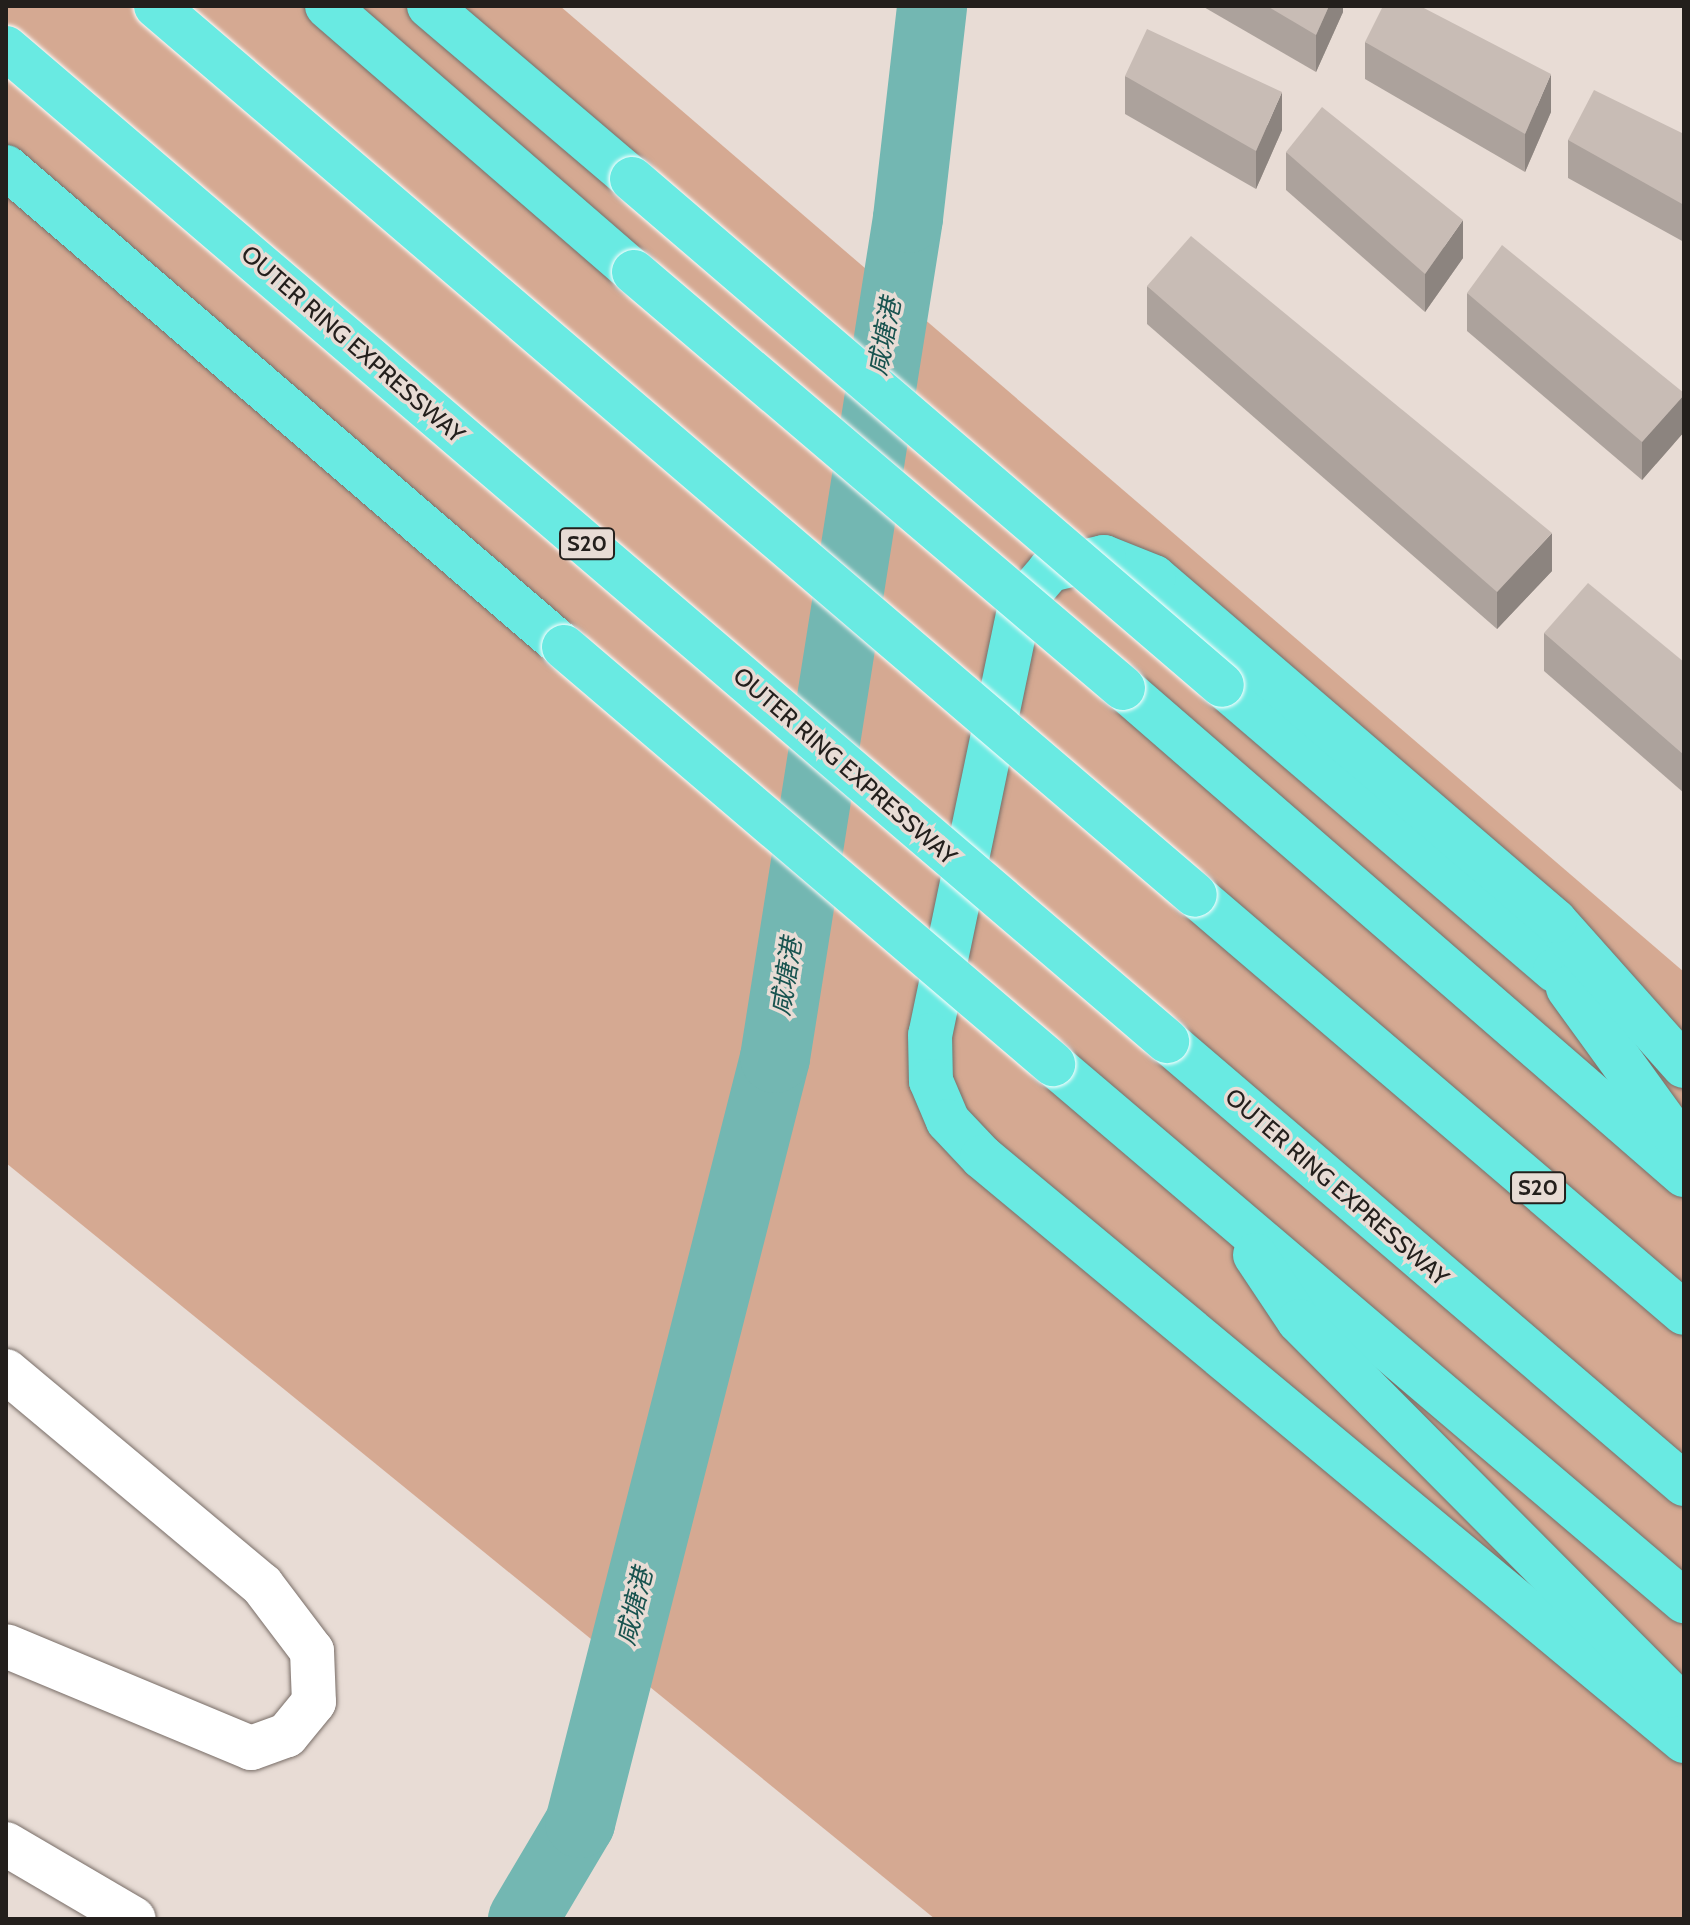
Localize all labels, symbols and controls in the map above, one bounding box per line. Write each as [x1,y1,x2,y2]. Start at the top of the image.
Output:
street label: OUTER RING EXPRESSWAY [235,239,471,449]
water label: 咸塘港 [862,296,908,378]
road number: S20 [559,526,615,562]
street label: OUTER RING EXPRESSWAY [727,661,963,871]
water label: 咸塘港 [765,936,809,1018]
street label: OUTER RING EXPRESSWAY [1219,1082,1455,1292]
road number: S20 [1510,1170,1566,1206]
water label: 咸塘港 [610,1565,660,1649]

